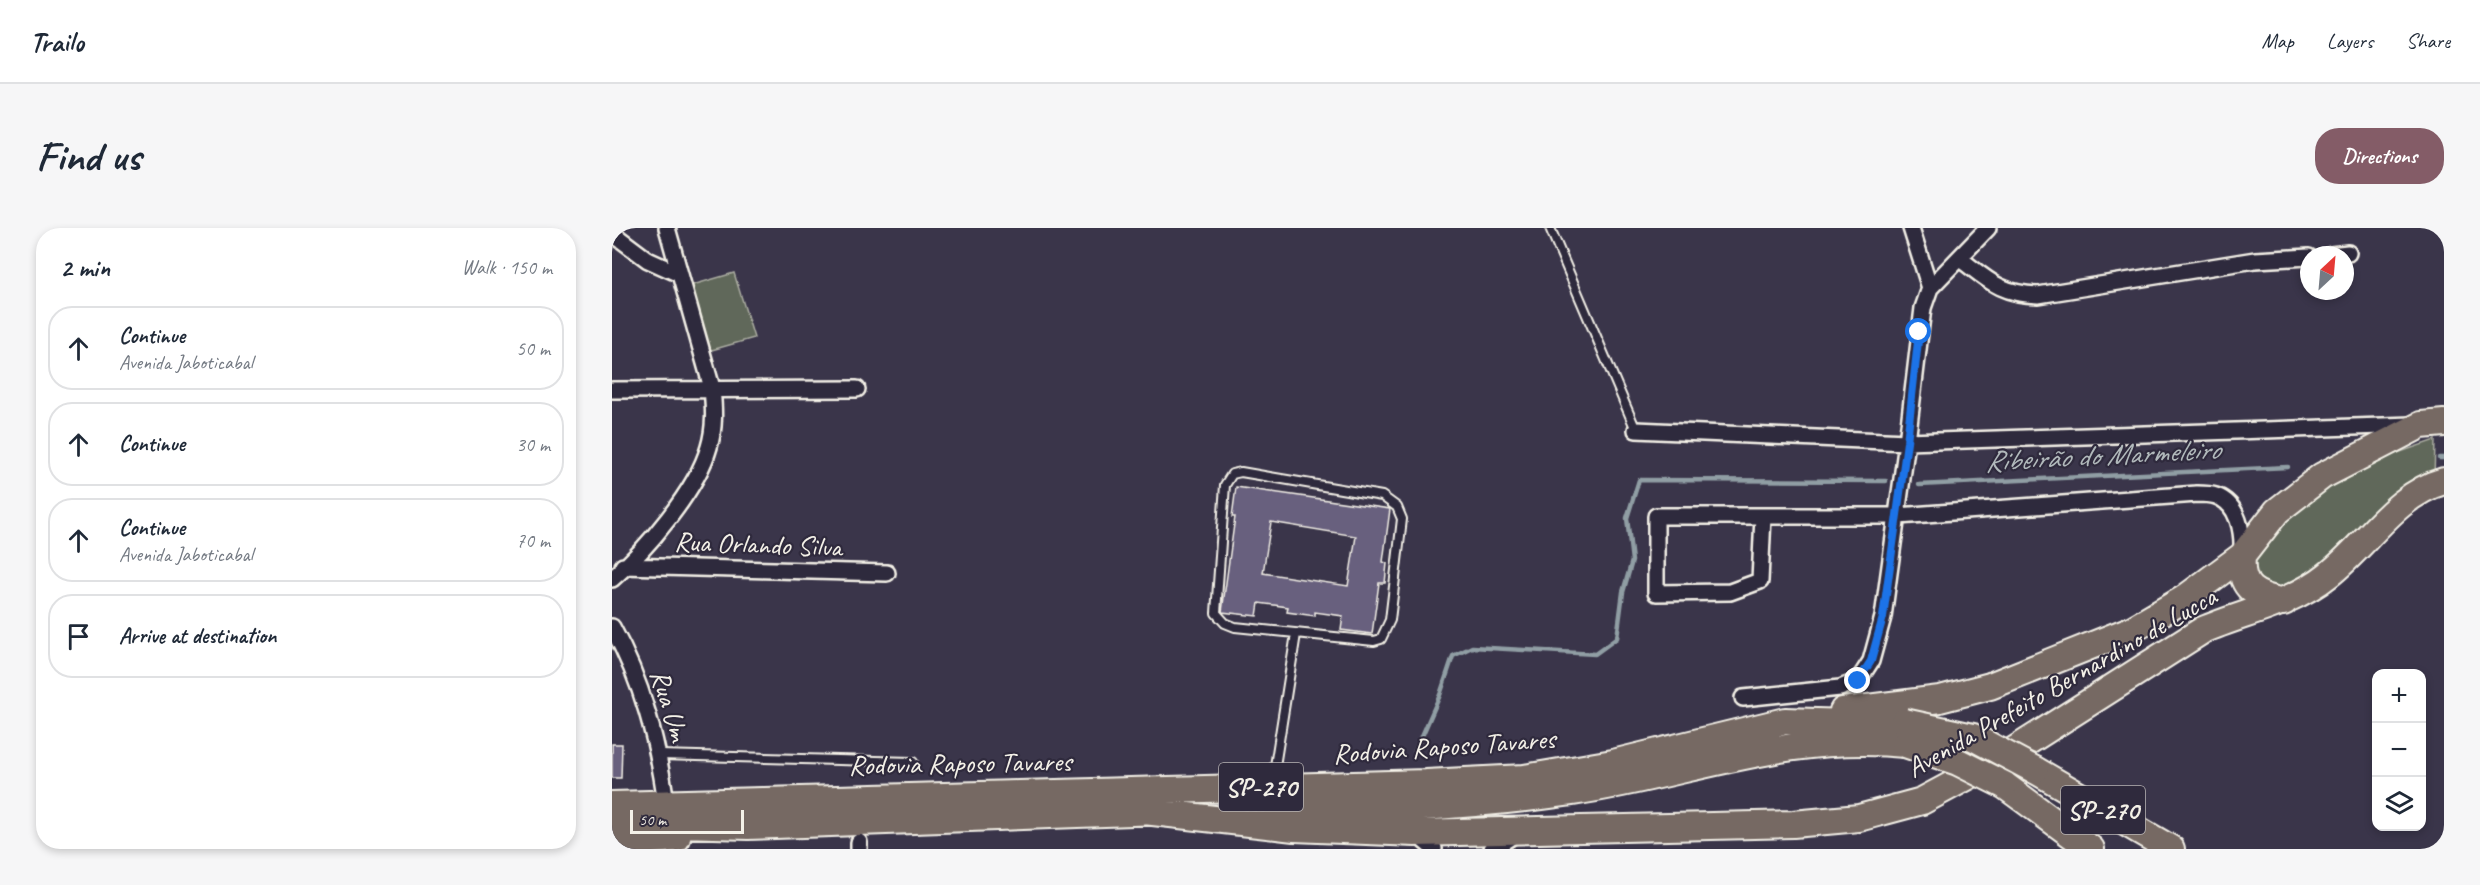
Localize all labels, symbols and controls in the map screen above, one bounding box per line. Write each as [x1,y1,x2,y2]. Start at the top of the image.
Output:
text: Trailo [30,24,84,59]
text: Map [2261,28,2294,54]
text: Layers [2327,28,2373,54]
text: Share [2406,28,2450,54]
button: Directions [2315,128,2444,184]
text: Find us [36,130,141,183]
north arrow [2300,246,2354,300]
text: 2 min [60,251,110,284]
text: Walk · 150 m [462,255,552,280]
route start [1905,318,1931,344]
text: Continue [119,322,185,350]
icon: ahead [62,332,95,365]
text: 50 m [516,336,550,361]
text: Avenida Jaboticabal [119,350,253,375]
icon: ahead [62,428,95,461]
text: Continue [119,430,185,458]
water label: Ribeirão do Marmeleiro [1984,430,2225,480]
text: 30 m [516,432,550,457]
text: Continue [119,514,185,542]
icon: ahead [62,524,95,557]
street label: Rua Orlando Silva [674,524,845,564]
text: 70 m [516,528,550,553]
text: Avenida Jaboticabal [119,542,253,567]
street label: Avenida Prefeito Bernardino de Lucca [1900,578,2224,785]
icon: arrive [62,620,95,653]
text: Arrive at destination [119,622,276,650]
street label: Rua Um [643,665,698,747]
route end [1844,667,1870,693]
map controls [2372,669,2426,831]
button: + [2372,669,2426,723]
street label: Rodovia Raposo Tavares [1332,721,1559,771]
button: − [2372,723,2426,777]
street label: Rodovia Raposo Tavares [848,744,1074,782]
road number: SP-270 [1219,763,1303,811]
button: layers [2372,777,2426,831]
road number: SP-270 [2061,786,2145,834]
scale bar [630,807,744,834]
text: 50 m [639,810,666,830]

